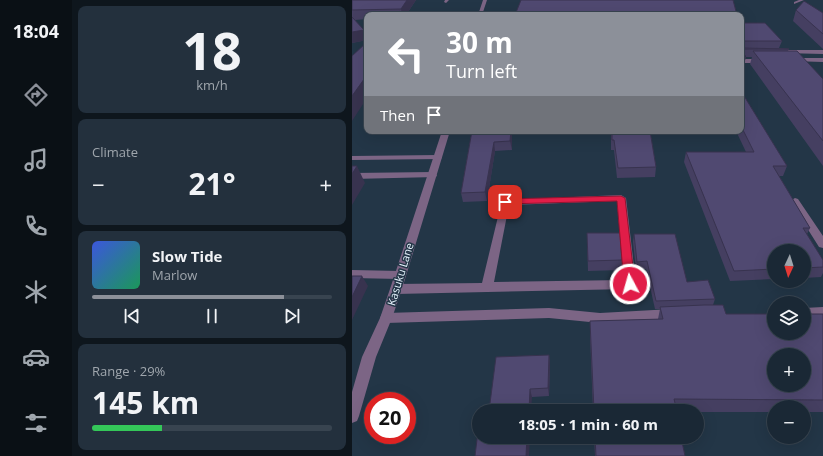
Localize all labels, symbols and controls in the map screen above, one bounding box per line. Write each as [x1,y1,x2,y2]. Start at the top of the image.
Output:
text: 18 [182,14,242,85]
text: 18:04 [13,19,59,43]
text: 30 m [446,23,513,61]
icon: left [380,28,432,80]
text: Turn left [446,59,517,83]
text: km/h [196,76,228,94]
icon: directions [22,81,50,109]
icon: arrive [423,104,445,126]
text: Then [380,105,415,125]
text: Climate [92,143,138,161]
icon: music [22,146,50,174]
text: 21° [188,163,236,204]
text: − [92,169,105,199]
text: + [319,169,332,199]
pin [488,185,522,219]
icon: arrive [494,191,516,213]
icon: phone [22,212,50,240]
street label: Kasuku Lane [383,241,417,307]
north arrow [767,244,811,288]
map controls [767,244,811,444]
text: Slow Tide [152,246,222,266]
position arrow [609,263,651,305]
text: Marlow [152,266,197,284]
icon: climate [22,278,50,306]
button: layers [767,296,811,340]
icon: previous [121,305,143,327]
icon: pause [201,305,223,327]
icon: next [281,305,303,327]
icon: car [22,343,50,371]
button: + [767,348,811,392]
text: Range · 29% [92,362,165,380]
text: 145 km [92,382,199,423]
speed limit sign: 20 [364,392,416,444]
button: − [767,400,811,444]
icon: filters [22,409,50,437]
text: 18:05 · 1 min · 60 m [518,414,658,434]

